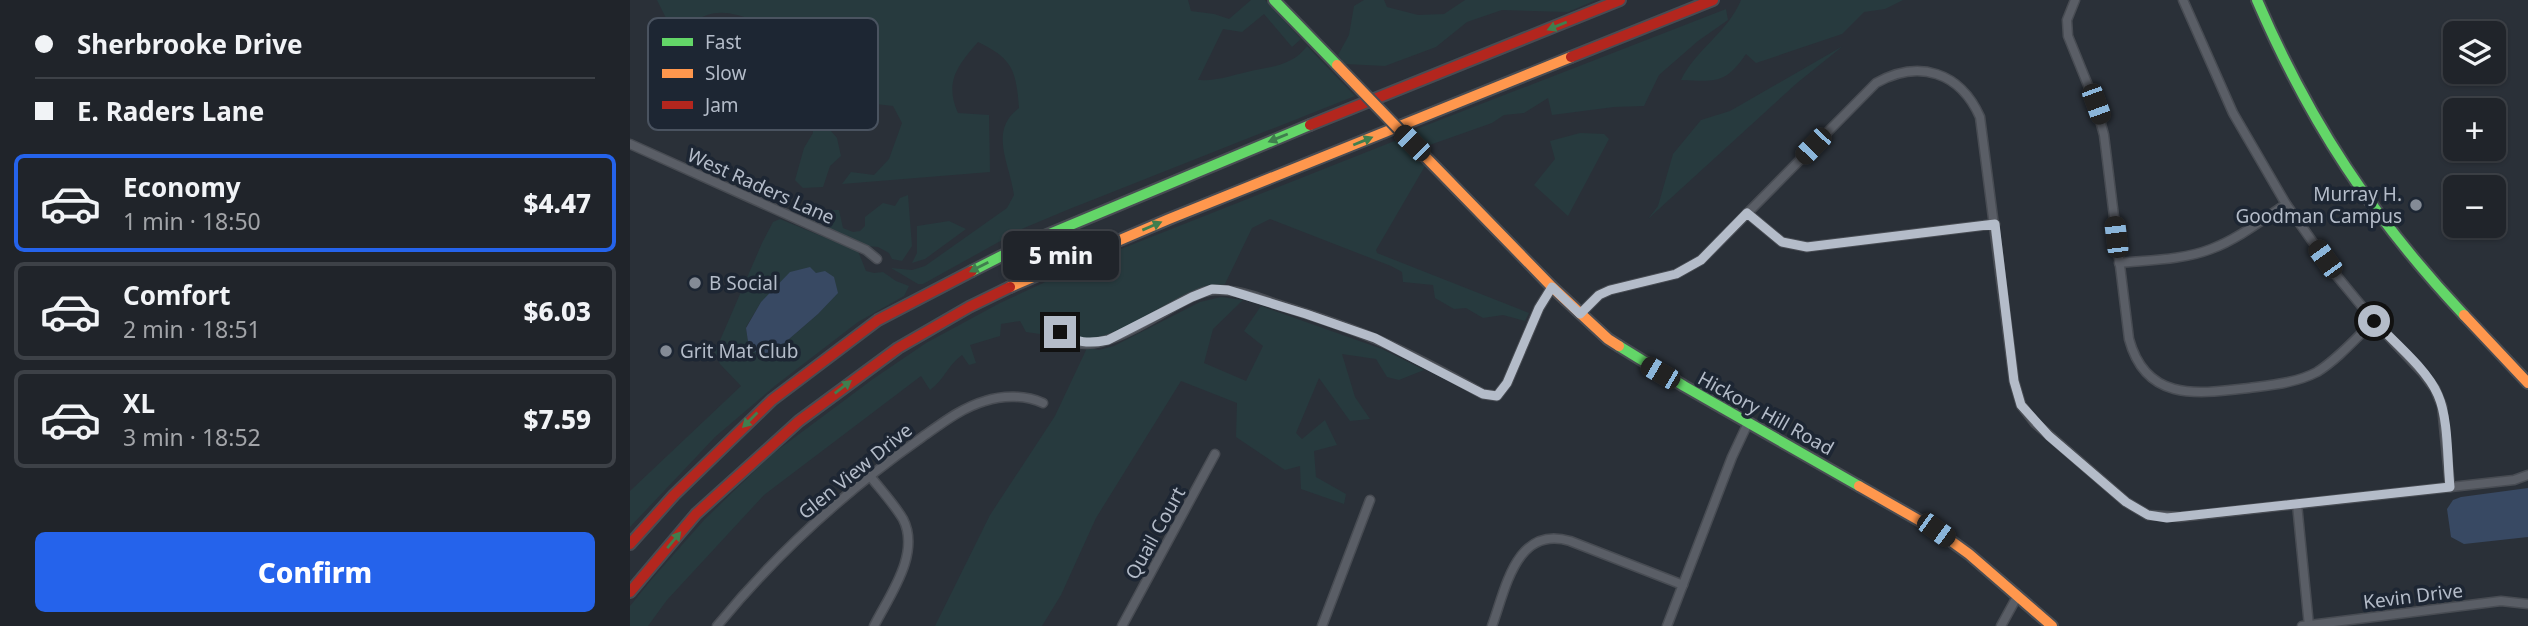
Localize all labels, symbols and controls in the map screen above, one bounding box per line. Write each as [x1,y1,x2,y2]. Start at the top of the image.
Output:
legend [648,18,878,130]
one-way arrow [1546,20,1567,31]
map controls [2443,21,2506,238]
button: layers [2443,21,2506,84]
text: Sherbrooke Drive [77,26,303,62]
text: Fast [705,29,742,55]
text: Slow [705,60,746,86]
car [2079,81,2114,127]
text: Jam [703,92,739,118]
text: E. Raders Lane [77,93,264,129]
button: + [2443,98,2506,161]
car [1390,121,1435,165]
car [1791,124,1836,168]
one-way arrow [1267,133,1288,144]
one-way arrow [1352,135,1373,146]
street label: West Raders Lane [683,142,839,230]
text: Economy [123,169,241,205]
icon: car [39,172,102,235]
button: − [2443,175,2506,238]
place label: Murray H. Goodman Campus [2235,181,2402,229]
text: $4.47 [524,185,591,221]
marker: Murray H. Goodman Campus [2408,197,2424,213]
text: 1 min · 18:50 [123,205,261,237]
car [2104,215,2129,259]
one-way arrow [1142,220,1162,232]
callout: 5 min [1002,230,1118,280]
car [2305,236,2346,282]
text: 5 min [1029,239,1093,271]
one-way arrow [969,262,989,273]
place label: B Social [709,270,778,296]
marker: B Social [687,275,703,291]
text: Comfort [123,277,231,313]
icon: car [39,280,102,343]
text: $6.03 [524,293,591,329]
route start [2358,305,2390,337]
text: 2 min · 18:51 [123,313,261,345]
route end [1044,316,1076,348]
place label: Grit Mat Club [680,338,798,364]
marker: Grit Mat Club [658,343,674,359]
car [1637,353,1684,393]
street label: Hickory Hill Road [1693,365,1839,461]
one-way arrow [833,380,851,395]
text: XL [123,385,155,421]
icon: car [39,388,102,451]
text: $7.59 [524,401,591,437]
one-way arrow [742,412,759,429]
street label: Glen View Drive [793,417,917,525]
text: 3 min · 18:52 [123,421,261,453]
street label: Quail Court [1119,482,1191,584]
car [1913,509,1960,551]
one-way arrow [666,531,682,549]
button: Confirm [35,532,595,612]
street label: Kevin Drive [2362,577,2464,615]

